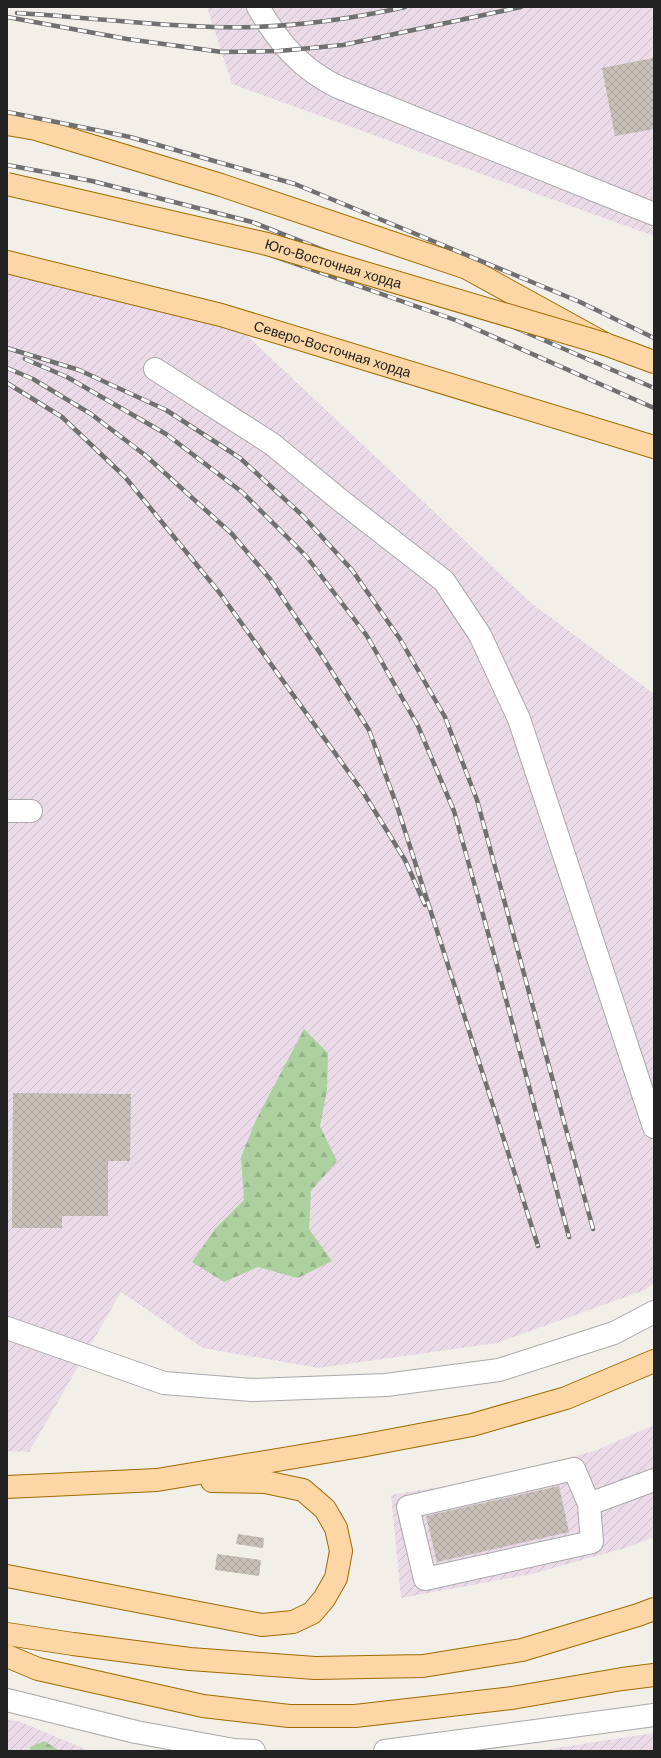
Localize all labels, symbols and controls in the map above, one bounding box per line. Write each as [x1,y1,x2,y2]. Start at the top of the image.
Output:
street label: Юго-Восточная хорда [263,236,404,291]
street label: Северо-Восточная хорда [252,317,413,381]

